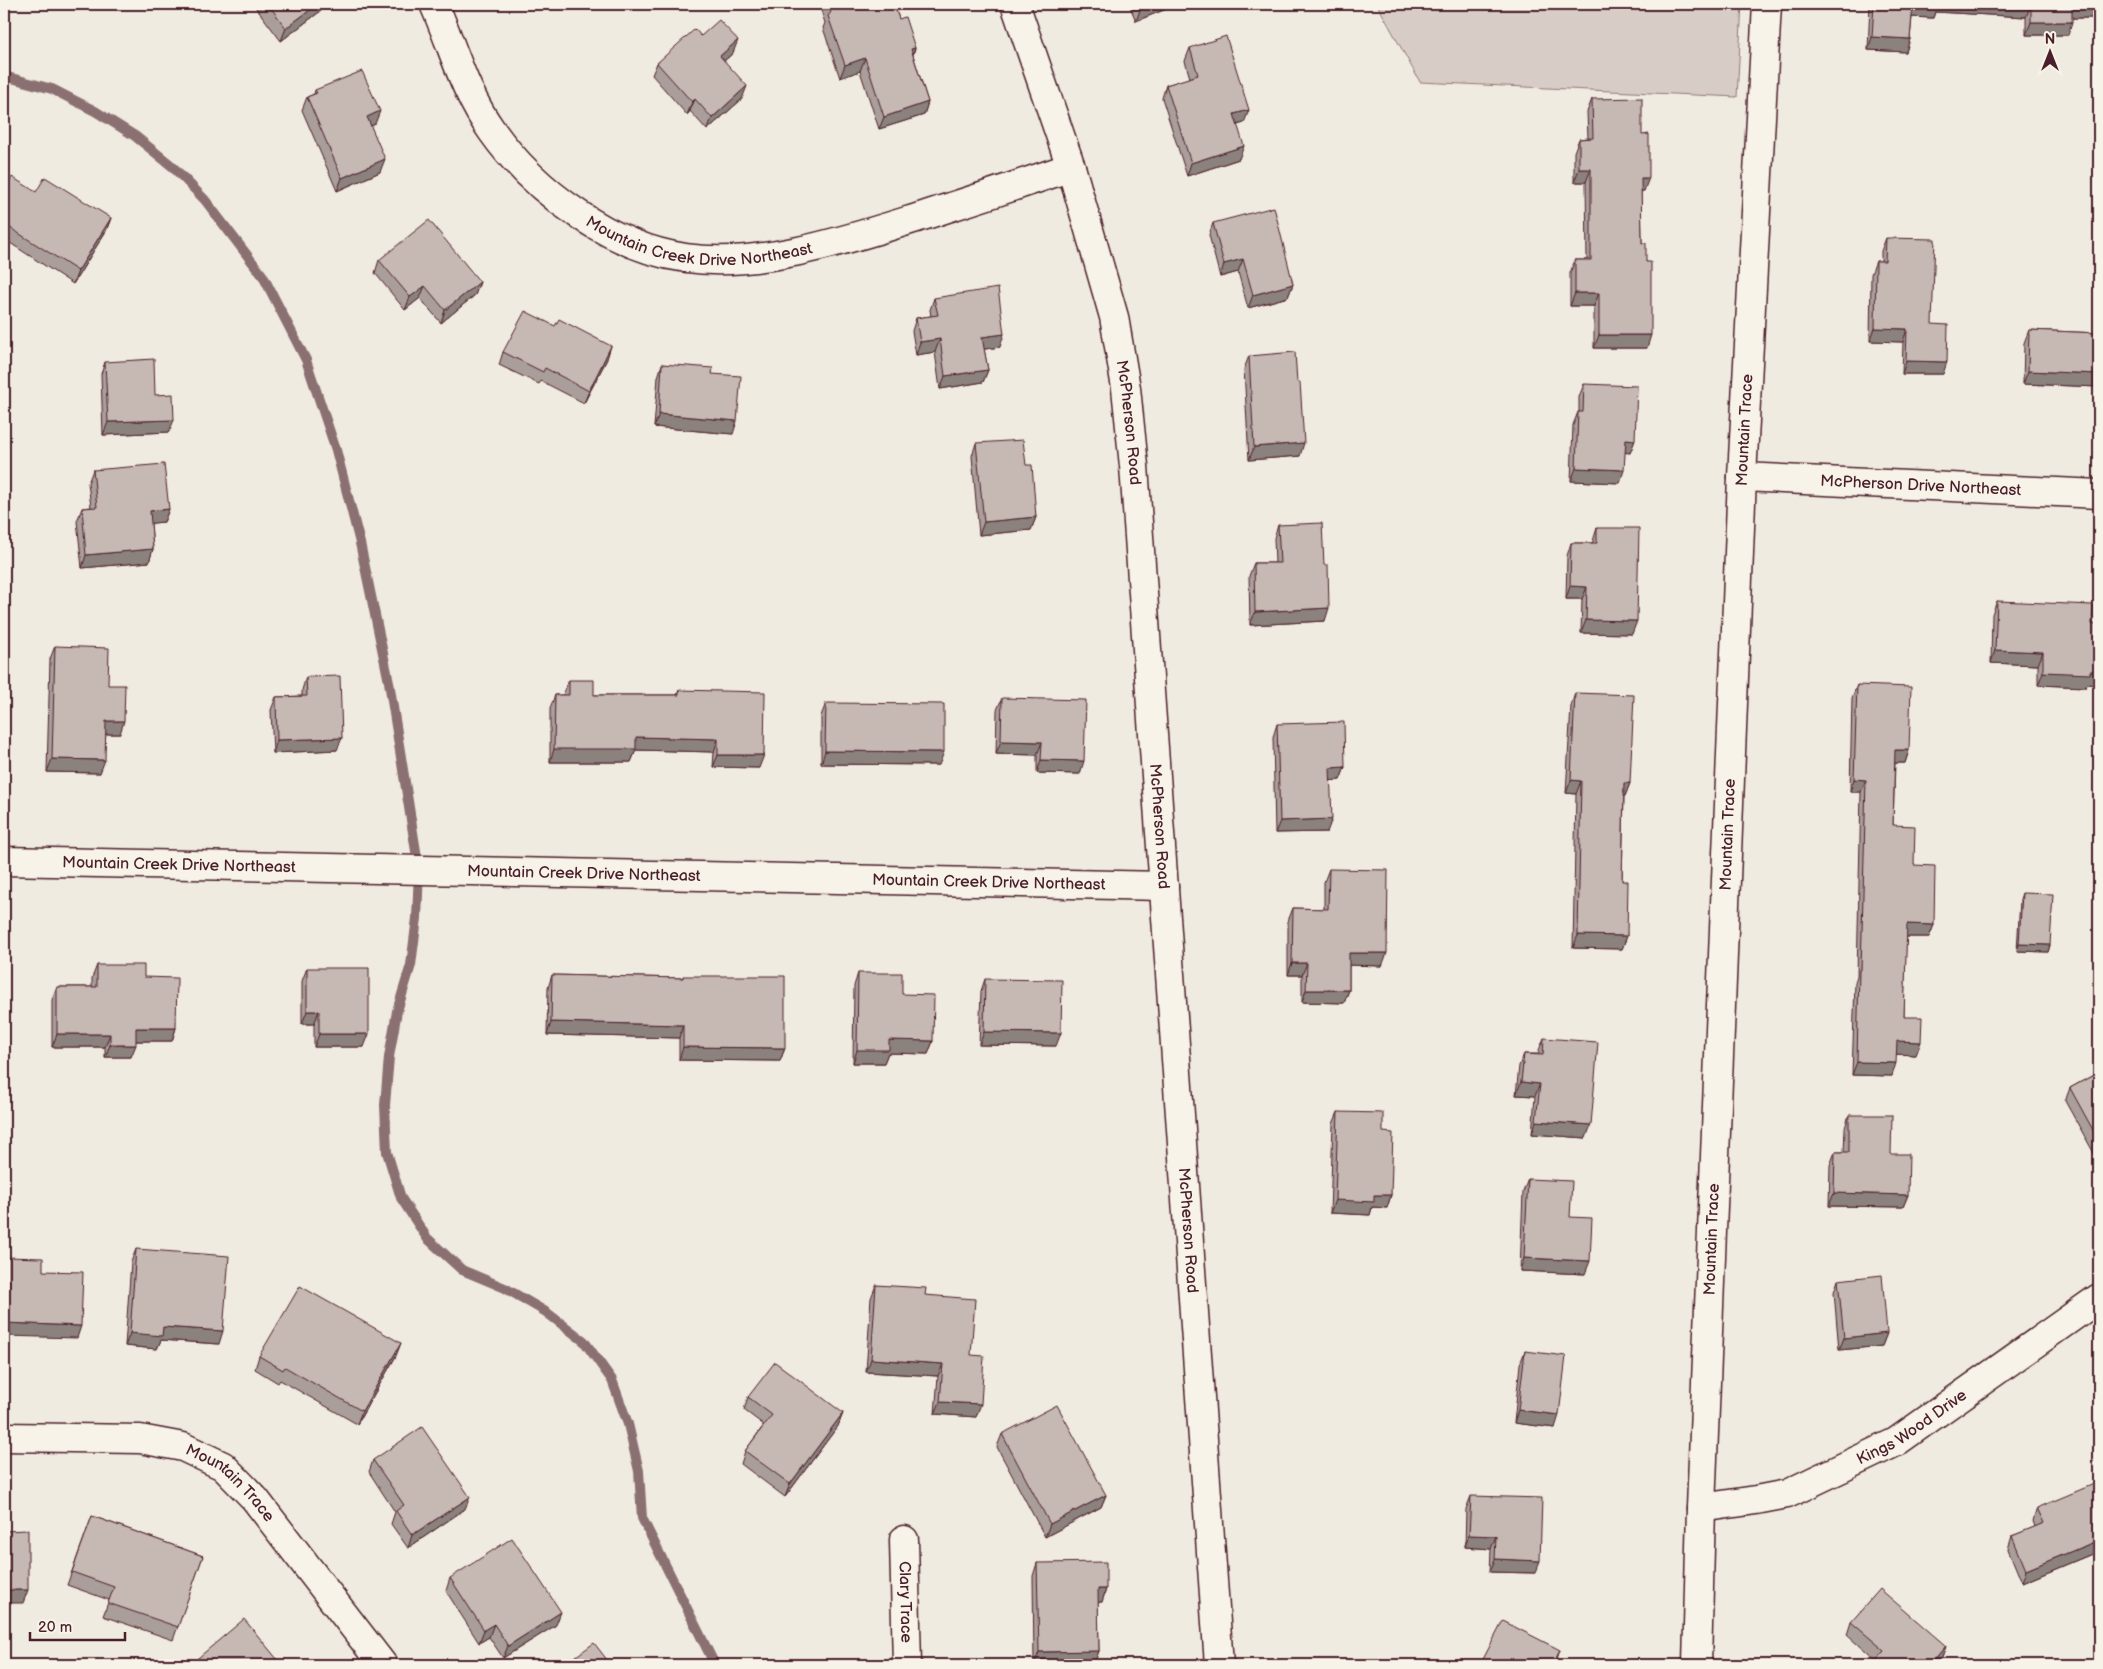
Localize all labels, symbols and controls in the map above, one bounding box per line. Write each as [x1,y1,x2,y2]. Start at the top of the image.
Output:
north arrow [2026,28,2076,78]
text: N [2045,31,2055,48]
street label: Mountain Creek Drive Northeast [582,212,814,270]
street label: McPherson Road [1112,359,1145,486]
street label: Mountain Trace [1732,373,1757,486]
street label: McPherson Drive Northeast [1820,471,2022,500]
street label: McPherson Road [1146,763,1173,890]
street label: Mountain Trace [1716,778,1740,891]
street label: Mountain Creek Drive Northeast [62,853,296,877]
street label: Mountain Creek Drive Northeast [467,861,701,886]
street label: Mountain Creek Drive Northeast [872,870,1106,894]
street label: McPherson Road [1174,1167,1202,1294]
street label: Mountain Trace [1700,1182,1723,1296]
street label: Kings Wood Drive [1854,1385,1971,1469]
street label: Mountain Trace [183,1440,279,1526]
street label: Clary Trace [895,1561,916,1644]
scale bar [30,1609,125,1641]
text: 20 m [38,1618,72,1637]

